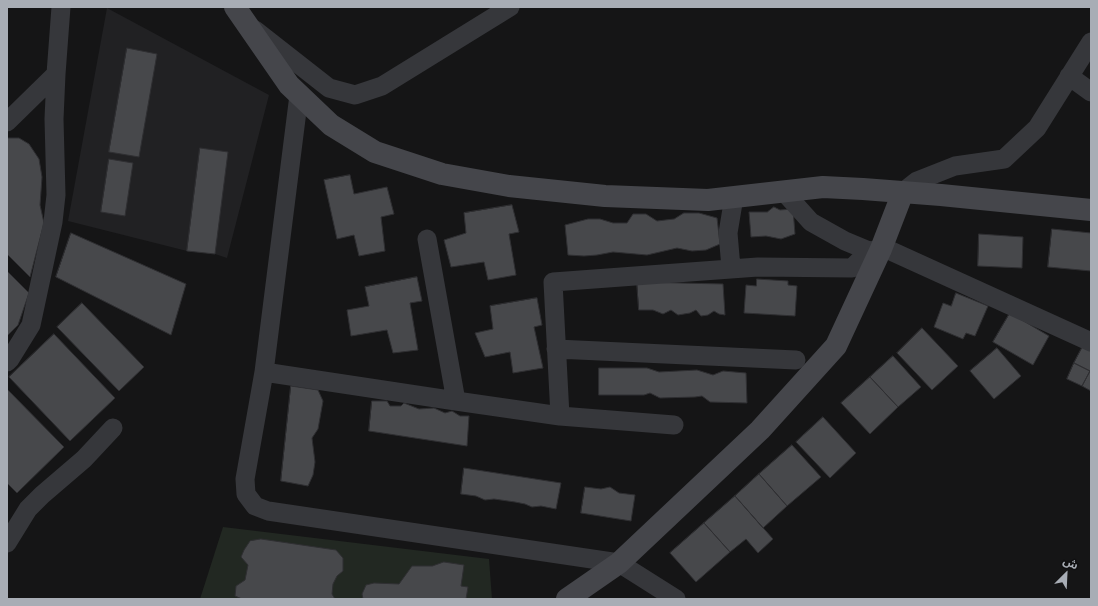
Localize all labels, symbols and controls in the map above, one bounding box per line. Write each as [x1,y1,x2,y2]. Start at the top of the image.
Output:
north arrow [1046,554,1086,594]
text: ش [1062,554,1081,572]

